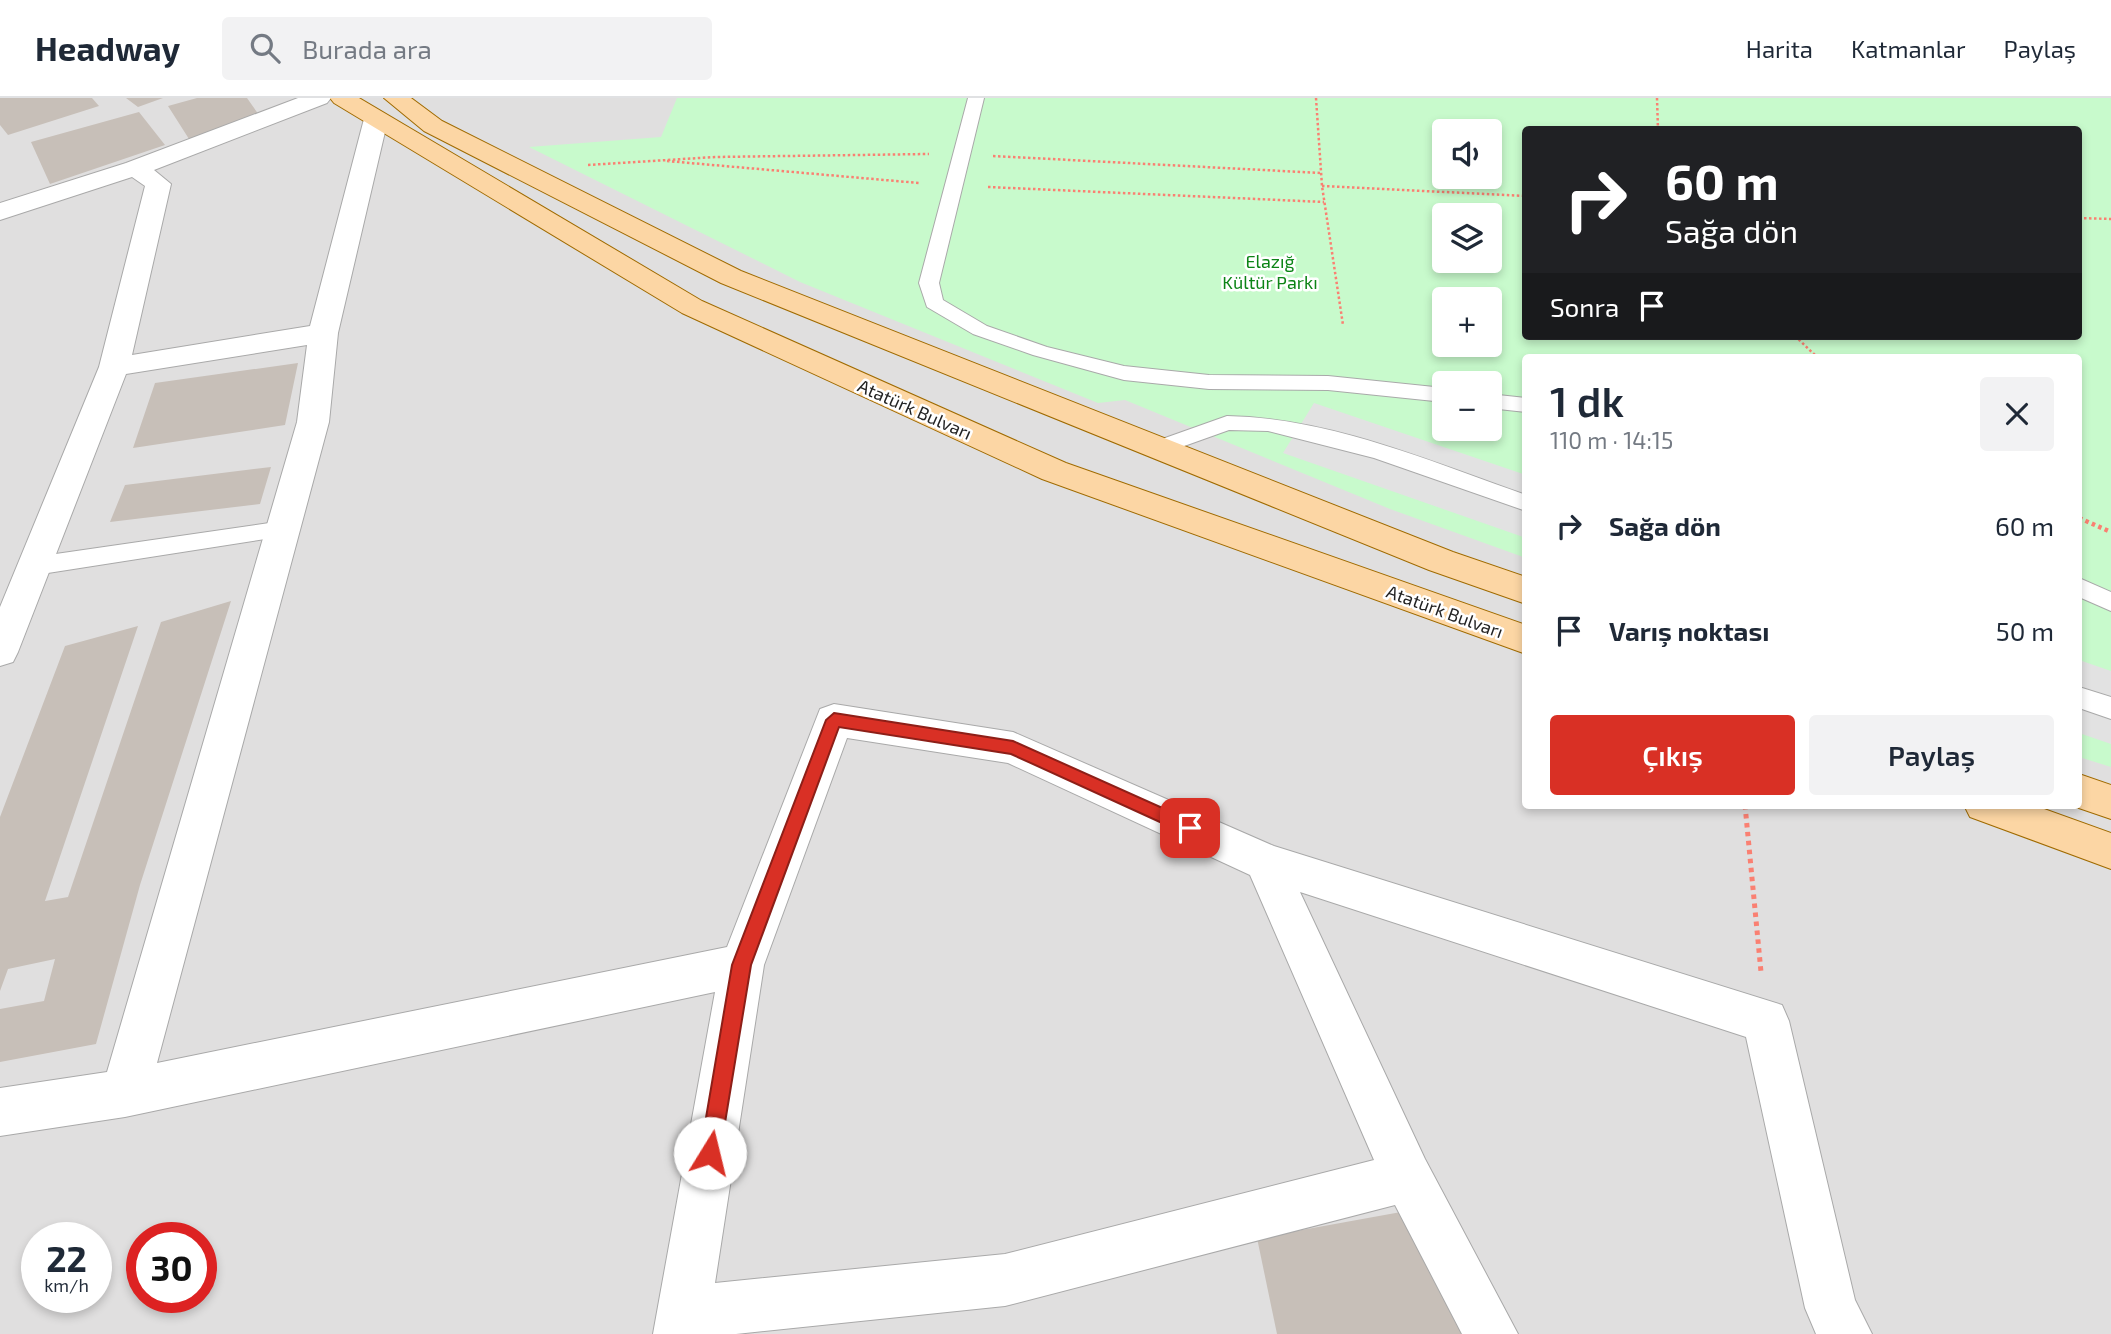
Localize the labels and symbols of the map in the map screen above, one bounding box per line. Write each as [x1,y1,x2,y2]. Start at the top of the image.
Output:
park label: Elazığ Kültür Parkı [1222,250,1318,293]
street label: Atatürk Bulvarı [855,374,975,444]
street label: Atatürk Bulvarı [1384,580,1506,642]
pin [1160,798,1220,858]
position arrow [673,1116,747,1190]
speed limit sign: 30 [126,1222,217,1313]

